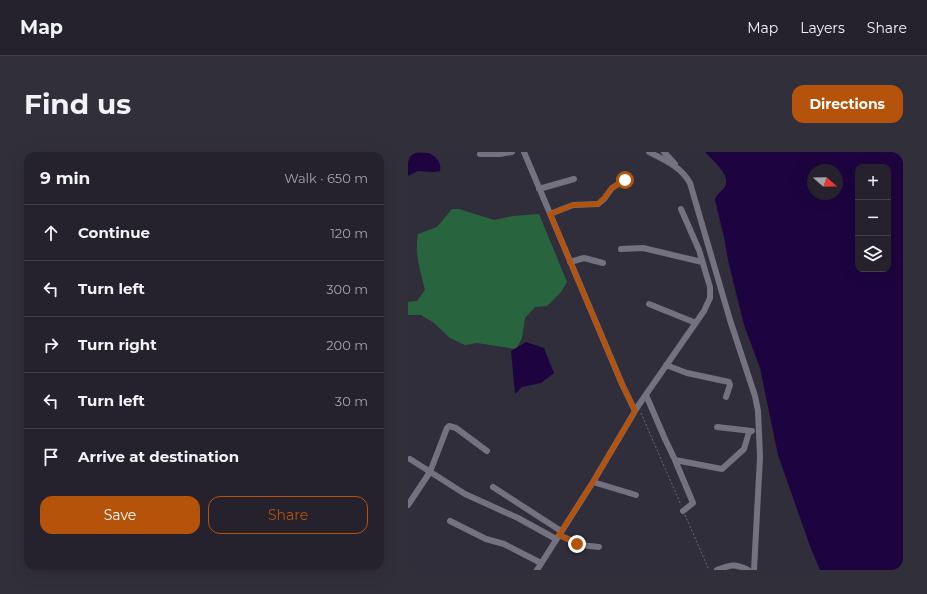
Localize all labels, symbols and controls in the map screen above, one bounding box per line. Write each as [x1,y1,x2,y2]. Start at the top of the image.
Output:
text: Map [20,16,63,39]
text: Map [747,19,778,37]
text: Layers [800,19,845,37]
text: Share [867,19,907,37]
button: Directions [792,85,903,123]
text: Find us [24,87,131,121]
north arrow [807,164,843,200]
map controls [855,164,891,272]
button: + [855,164,891,200]
text: 9 min [40,168,90,188]
text: Walk · 650 m [284,170,368,186]
route start [616,171,634,189]
button: − [855,200,891,236]
icon: ahead [40,222,62,244]
text: Continue [78,223,150,242]
text: 120 m [330,225,368,241]
button: layers [855,236,891,272]
icon: left [40,278,62,300]
text: Turn left [78,279,145,298]
text: 300 m [326,281,368,297]
icon: right [40,334,62,356]
text: Turn right [78,335,157,354]
text: 200 m [326,337,368,353]
icon: left [40,390,62,412]
text: Turn left [78,391,145,410]
text: 30 m [335,393,368,409]
icon: arrive [40,446,62,468]
text: Arrive at destination [78,447,239,466]
button: Save [40,496,200,534]
button: Share [208,496,368,534]
route end [568,535,586,553]

